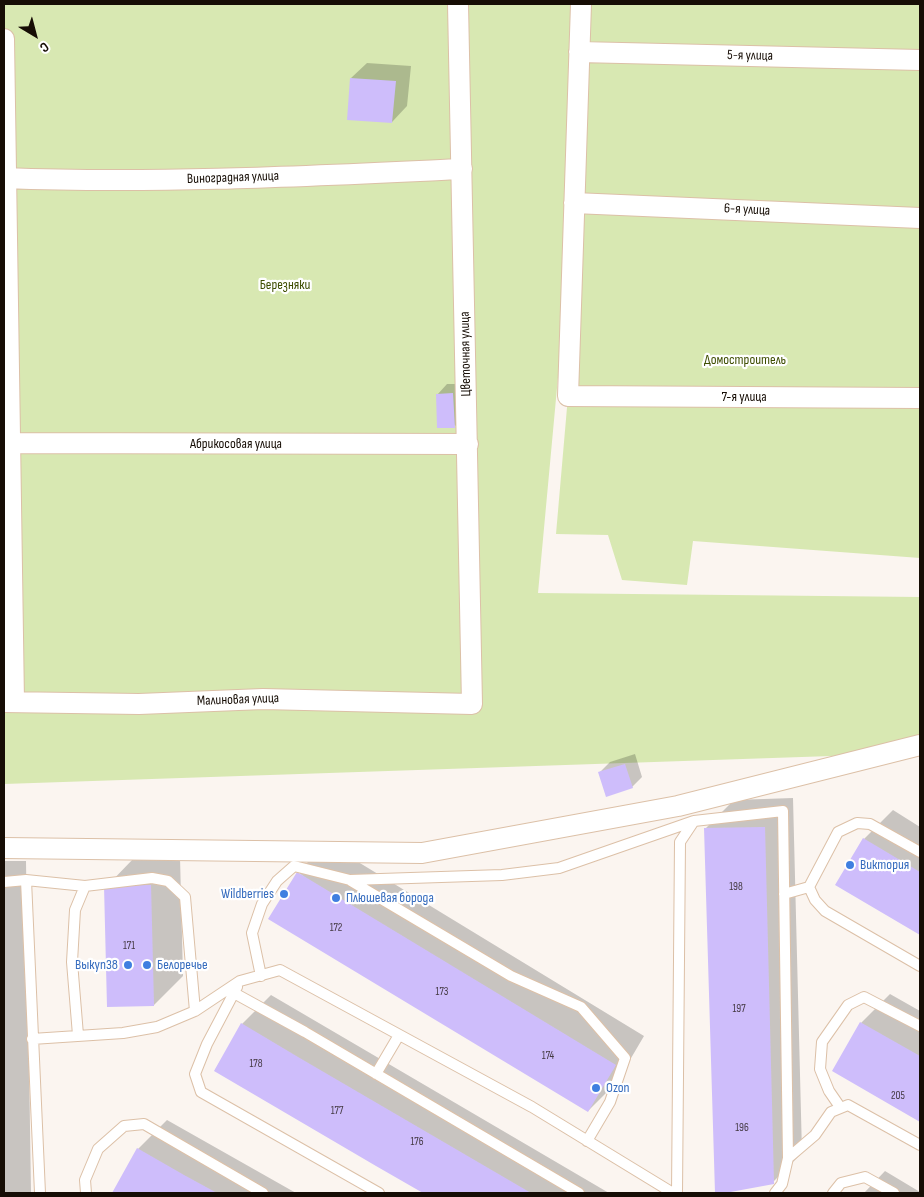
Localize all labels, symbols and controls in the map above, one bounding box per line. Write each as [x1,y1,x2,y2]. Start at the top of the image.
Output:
north arrow [10,10,60,60]
text: С [36,38,52,56]
street label: 5-я улица [727,47,773,65]
street label: Виноградная улица [187,168,279,188]
street label: 6-я улица [723,200,771,220]
park label: Березняки [260,277,310,293]
street label: Цветочная улица [457,311,475,397]
park label: Домостроитель [704,352,786,368]
street label: 7-я улица [721,389,767,405]
street label: Абрикосовая улица [190,436,282,452]
street label: Малиновая улица [197,690,279,710]
place label: Виктория [860,857,909,873]
marker: Виктория [844,859,856,871]
house number: 198 [729,880,743,894]
place label: Wildberries [221,886,274,902]
marker: Wildberries [278,888,290,900]
place label: Плюшевая борода [346,890,434,906]
marker: Плюшевая борода [330,892,342,904]
house number: 172 [330,921,342,935]
house number: 171 [123,939,135,953]
place label: Выкуп38 [75,957,118,973]
place label: Белоречье [157,957,208,973]
marker: Выкуп38 [122,959,134,971]
marker: Белоречье [141,959,153,971]
house number: 173 [436,985,448,999]
house number: 197 [732,1002,746,1016]
house number: 174 [542,1049,554,1063]
house number: 178 [249,1057,263,1071]
place label: Ozon [606,1080,630,1096]
marker: Ozon [590,1082,602,1094]
house number: 205 [891,1089,905,1103]
house number: 177 [331,1104,343,1118]
house number: 196 [735,1121,749,1135]
house number: 176 [410,1135,424,1149]

